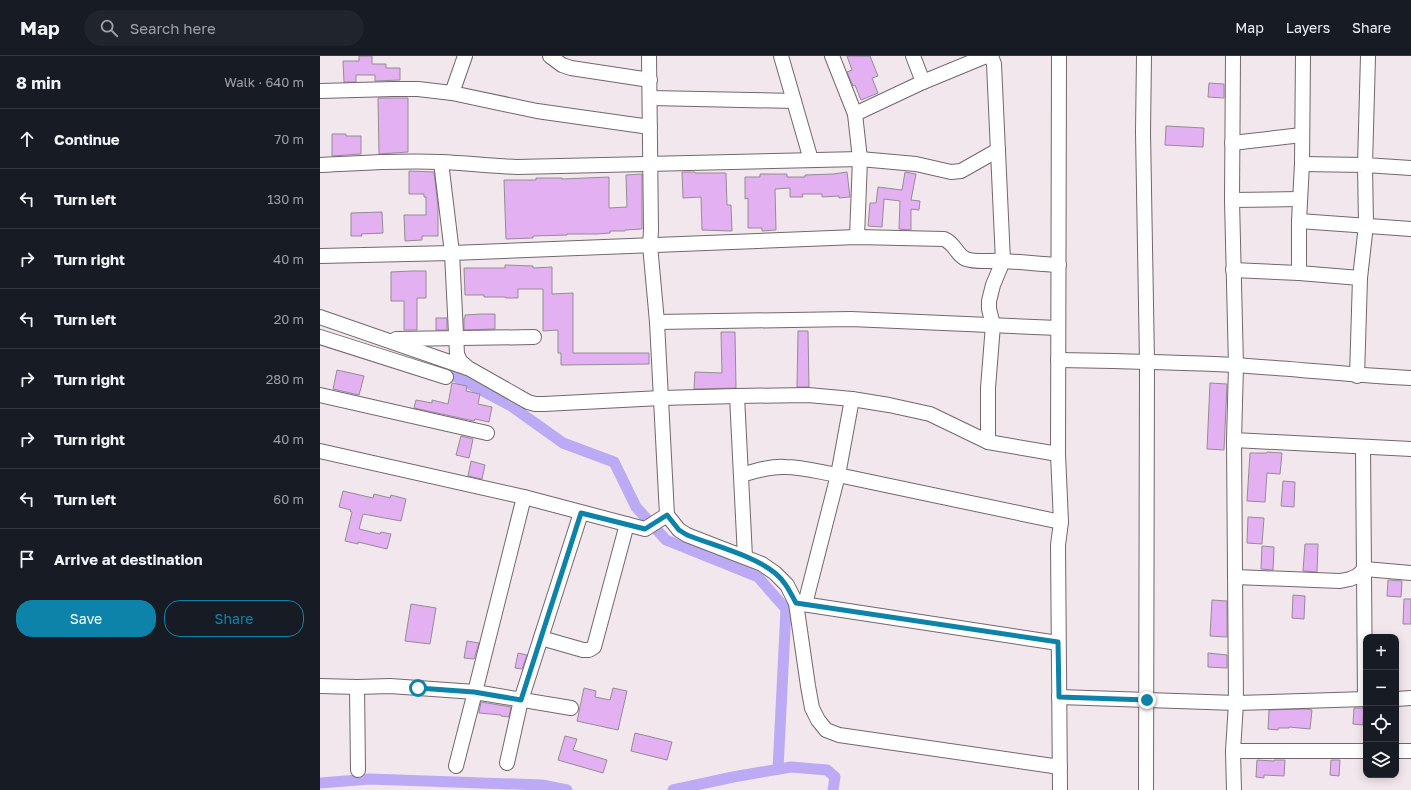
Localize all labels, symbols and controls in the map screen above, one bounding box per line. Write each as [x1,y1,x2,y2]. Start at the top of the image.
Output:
search box [84,10,364,46]
text: Map [20,16,60,39]
icon: search [98,17,120,39]
text: Search here [130,19,216,37]
text: Map [1235,19,1264,36]
text: Layers [1286,19,1330,36]
text: Share [1352,19,1391,36]
text: 8 min [16,72,61,93]
text: Walk · 640 m [224,74,304,90]
icon: ahead [16,128,38,150]
text: Continue [54,130,120,148]
text: 70 m [274,131,304,147]
icon: left [16,188,38,210]
text: Turn left [54,190,116,208]
text: 130 m [267,191,304,207]
icon: right [16,248,38,270]
text: Turn right [54,250,125,268]
text: 40 m [273,251,304,267]
icon: left [16,308,38,330]
text: Turn left [54,310,116,328]
text: 20 m [274,311,304,327]
icon: right [16,368,38,390]
text: Turn right [54,370,125,388]
text: 280 m [266,371,304,387]
icon: right [16,428,38,450]
text: Turn right [54,430,125,448]
text: 40 m [273,431,304,447]
icon: left [16,488,38,510]
text: Turn left [54,490,116,508]
text: 60 m [273,491,304,507]
icon: arrive [16,548,38,570]
text: Arrive at destination [54,550,203,568]
button: Save [16,600,156,637]
button: Share [164,600,304,637]
map controls [1363,634,1399,778]
button: + [1363,634,1399,670]
button: − [1363,670,1399,706]
route start [409,679,427,697]
route end [1138,691,1156,709]
button: locate [1363,706,1399,742]
button: layers [1363,742,1399,778]

